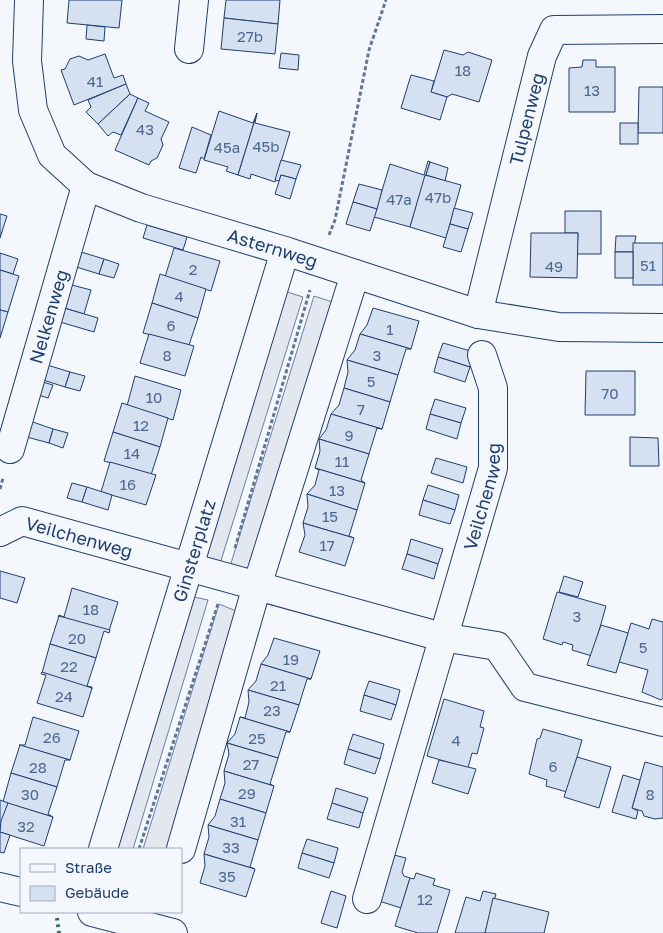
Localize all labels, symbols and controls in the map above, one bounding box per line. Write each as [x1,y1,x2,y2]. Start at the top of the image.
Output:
house number: 27b [237,27,263,45]
house number: 18 [455,61,471,79]
street label: Tulpenweg [504,70,548,167]
house number: 41 [87,72,103,90]
house number: 13 [584,81,600,99]
house number: 43 [136,120,154,138]
house number: 45b [252,137,280,155]
house number: 45a [214,138,240,156]
house number: 47b [425,188,451,206]
house number: 47a [386,190,412,208]
street label: Asternweg [225,223,320,272]
house number: 51 [640,256,656,274]
house number: 49 [545,257,563,275]
house number: 2 [189,260,197,278]
street label: Nelkenweg [24,267,72,366]
house number: 4 [174,287,184,305]
house number: 6 [166,316,176,334]
house number: 1 [386,320,394,338]
house number: 8 [162,346,172,364]
house number: 3 [373,346,381,364]
house number: 5 [367,372,375,390]
house number: 70 [601,384,619,402]
house number: 10 [146,388,162,406]
house number: 7 [357,400,365,418]
house number: 12 [133,416,149,434]
house number: 9 [344,426,354,444]
street label: Veilchenweg [459,443,505,553]
house number: 14 [124,444,140,462]
house number: 11 [335,452,349,470]
house number: 16 [120,475,136,493]
house number: 13 [329,481,345,499]
street label: Ginsterplatz [168,496,220,605]
house number: 15 [322,507,338,525]
street label: Veilchenweg [23,512,135,562]
house number: 17 [319,536,335,554]
house number: 18 [83,600,99,618]
house number: 3 [573,607,581,625]
house number: 20 [68,629,86,647]
house number: 5 [639,638,647,656]
house number: 19 [283,650,299,668]
house number: 22 [60,657,78,675]
house number: 21 [270,676,286,694]
house number: 24 [55,687,73,705]
house number: 23 [263,701,281,719]
house number: 26 [43,728,61,746]
house number: 25 [248,729,266,747]
house number: 4 [451,731,461,749]
house number: 27 [243,755,259,773]
house number: 6 [548,757,558,775]
house number: 28 [29,758,47,776]
house number: 29 [238,784,256,802]
house number: 30 [21,785,39,803]
house number: 8 [645,785,655,803]
house number: 31 [230,812,246,830]
house number: 32 [17,817,35,835]
house number: 33 [222,838,240,856]
legend [20,848,182,913]
text: Straße [65,858,112,876]
house number: 35 [218,867,236,885]
text: Gebäude [65,883,129,901]
house number: 12 [417,890,433,908]

